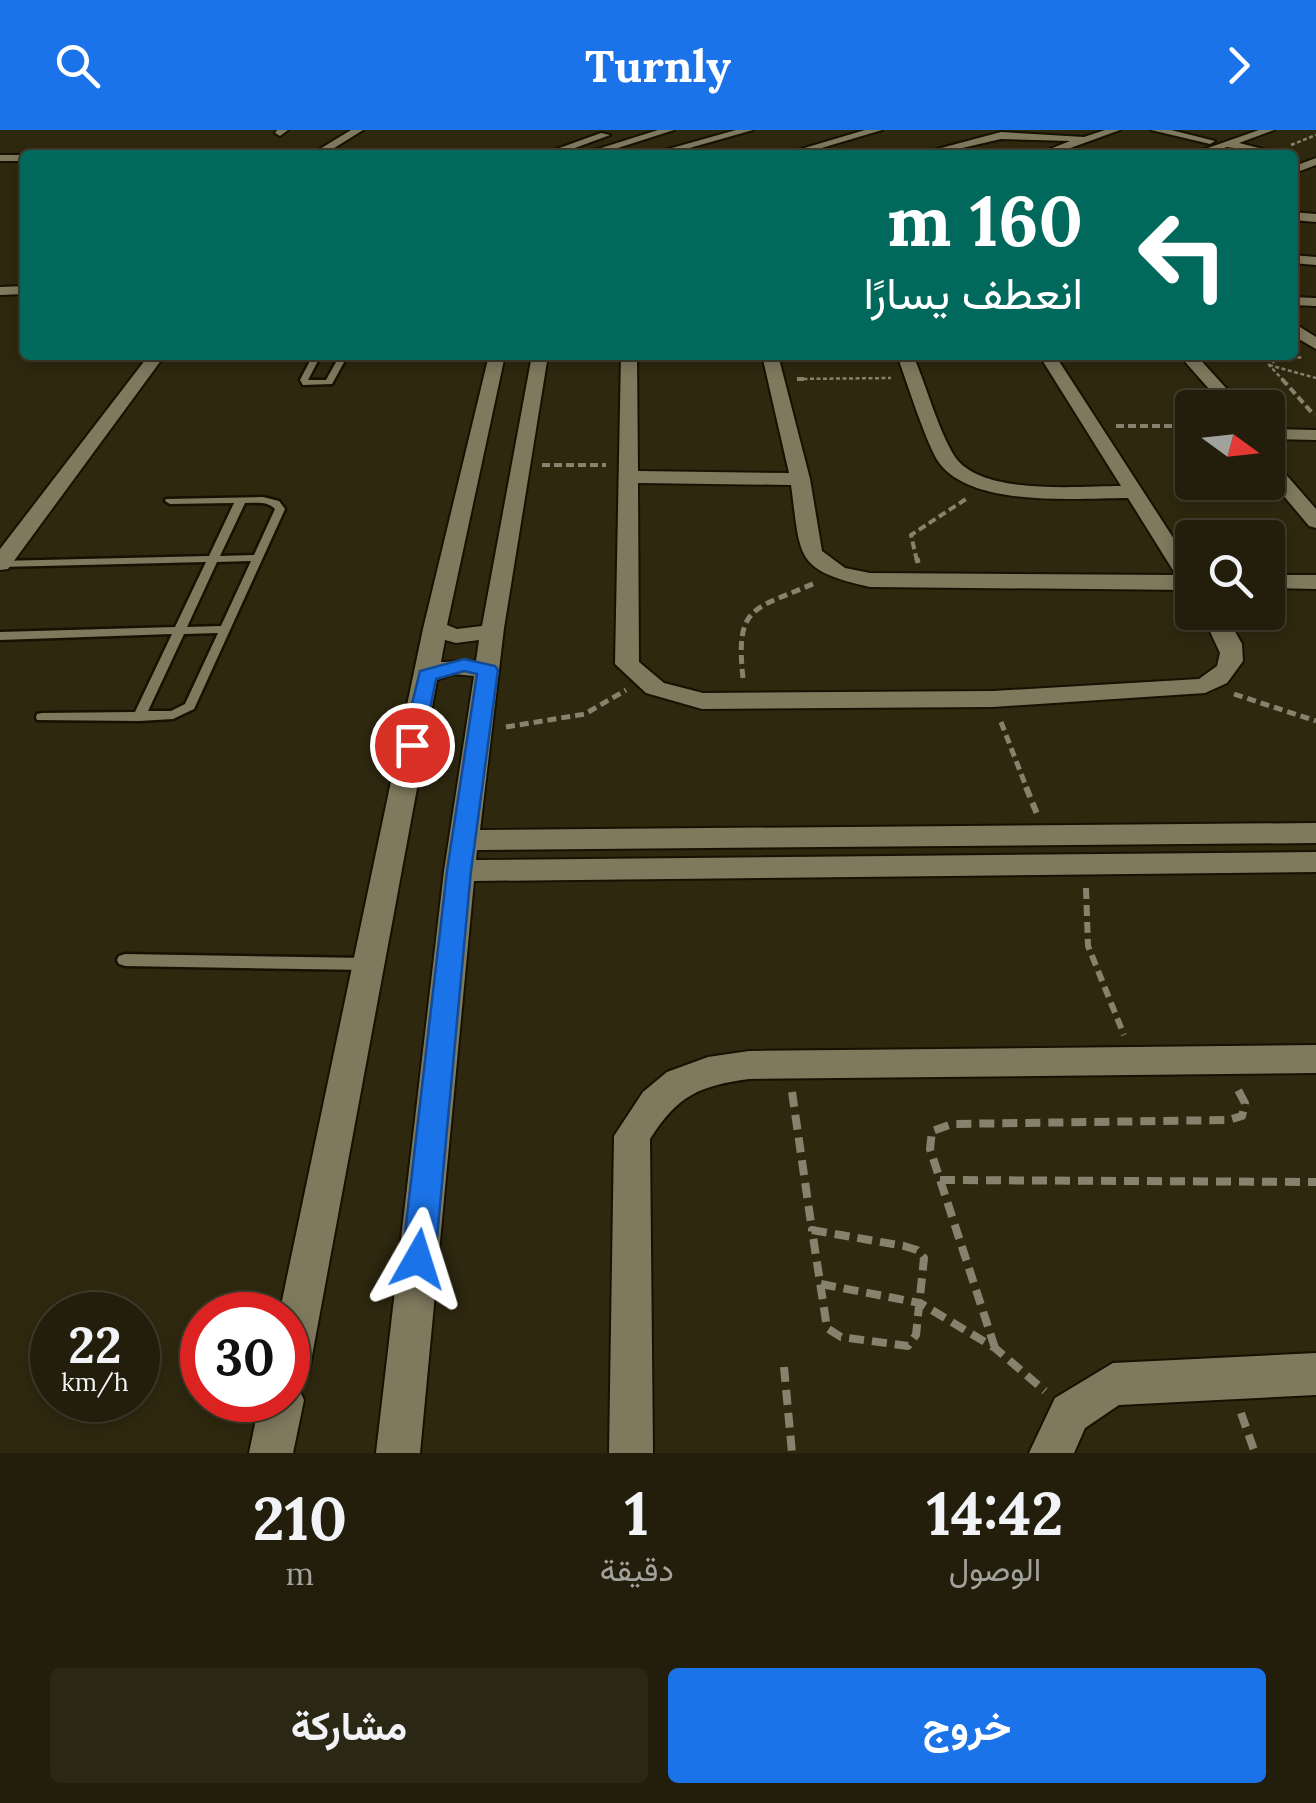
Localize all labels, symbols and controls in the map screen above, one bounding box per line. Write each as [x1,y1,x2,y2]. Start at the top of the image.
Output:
text: Turnly [585,37,731,94]
icon: search [50,38,105,93]
icon: forward [1211,38,1266,93]
text: 160 m [887,176,1083,265]
icon: left [1118,190,1248,320]
text: انعطف يسارًا [863,264,1083,321]
north arrow [1175,390,1285,500]
map controls [1175,390,1285,630]
button: search [1175,520,1285,630]
pin [370,703,455,788]
icon: arrive [385,718,440,773]
position arrow [366,1207,470,1311]
speed limit sign: 30 [180,1292,310,1422]
text: 22 [68,1313,122,1377]
text: km/h [61,1366,129,1398]
text: 1 [625,1475,649,1551]
text: 14:42 [926,1475,1063,1551]
text: 210 [253,1480,347,1556]
text: دقيقة [600,1549,674,1590]
text: الوصول [949,1549,1041,1590]
text: m [286,1553,314,1594]
button: مشاركة [50,1668,648,1783]
button: خروج [668,1668,1266,1783]

